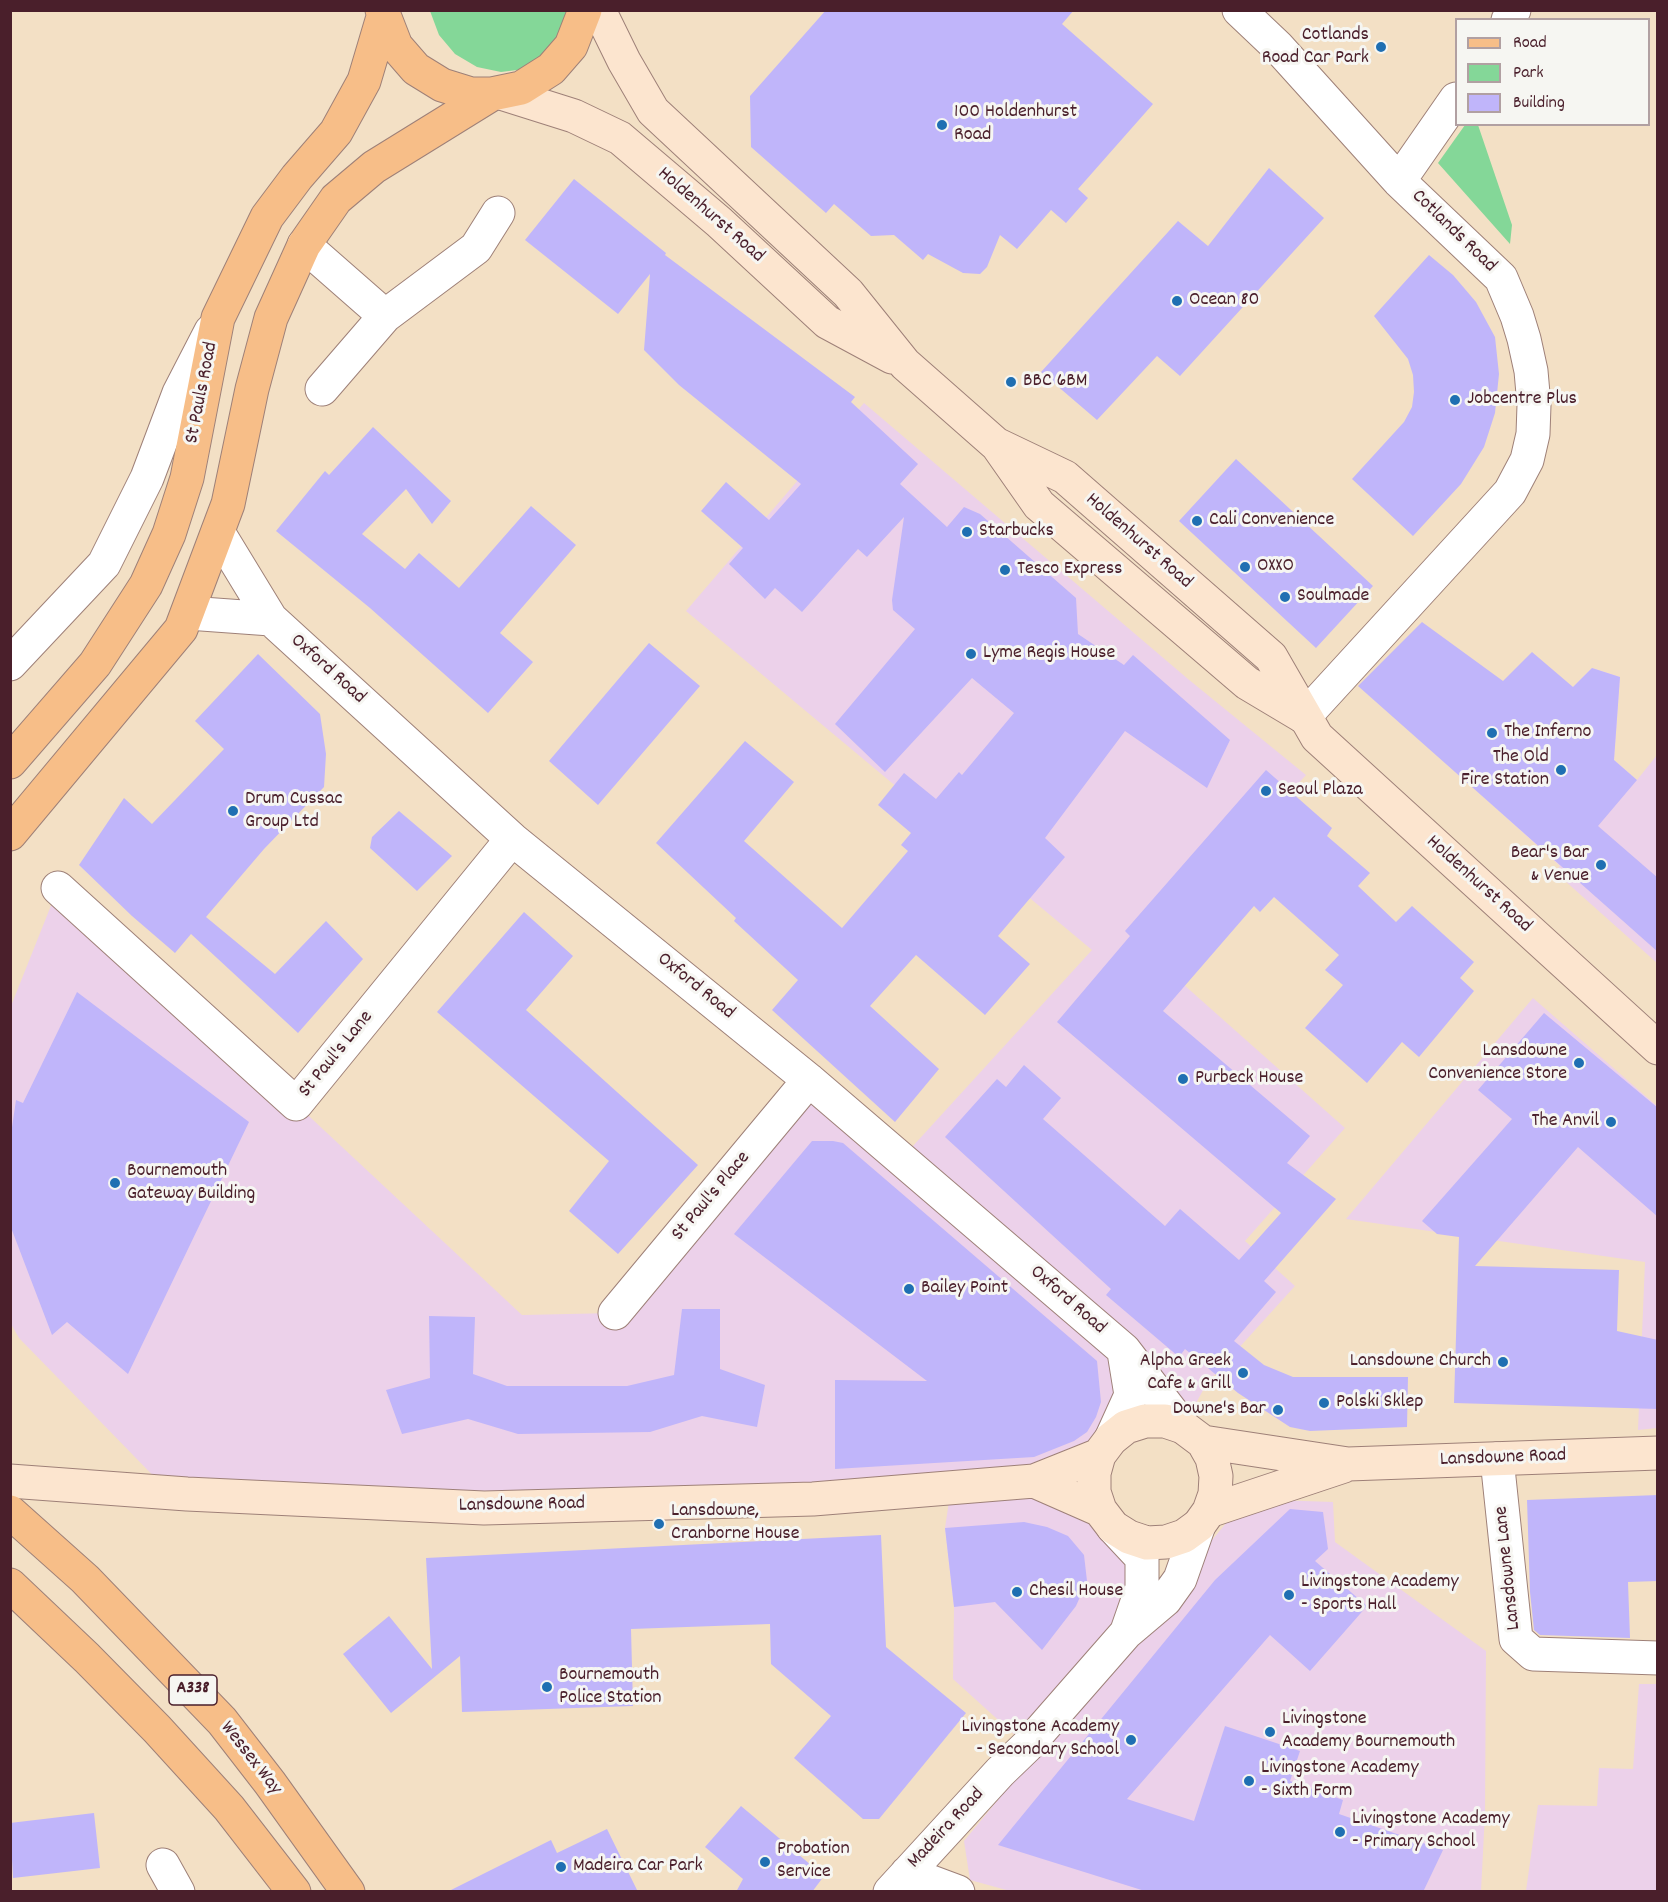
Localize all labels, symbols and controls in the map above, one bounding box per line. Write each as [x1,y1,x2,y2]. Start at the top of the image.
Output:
legend [1455,18,1650,126]
place label: Cotlands Road Car Park [1262,24,1369,71]
text: Road [1513,31,1547,56]
marker: Cotlands Road Car Park [1374,40,1388,54]
text: Park [1513,61,1544,86]
text: Building [1513,91,1565,116]
place label: 100 Holdenhurst Road [954,101,1077,148]
marker: 100 Holdenhurst Road [935,118,949,132]
street label: Holdenhurst Road [651,163,769,269]
street label: Cotlands Road [1405,185,1501,279]
place label: Ocean 80 [1189,289,1259,313]
marker: Ocean 80 [1170,294,1184,308]
street label: St Pauls Road [181,340,225,446]
place label: BBC 6BM [1023,370,1087,394]
marker: BBC 6BM [1004,375,1018,389]
place label: Jobcentre Plus [1467,388,1577,412]
marker: Jobcentre Plus [1448,393,1462,407]
street label: Holdenhurst Road [1079,489,1197,595]
place label: Cali Convenience [1209,509,1334,533]
marker: Cali Convenience [1190,514,1204,528]
place label: Starbucks [979,520,1054,544]
marker: Starbucks [960,525,974,539]
place label: OXXO [1257,555,1294,579]
place label: Tesco Express [1017,558,1123,582]
marker: OXXO [1238,560,1252,574]
marker: Tesco Express [998,563,1012,577]
place label: Soulmade [1297,585,1369,609]
marker: Soulmade [1278,590,1292,604]
street label: Oxford Road [284,630,370,710]
place label: Lyme Regis House [983,642,1115,666]
marker: Lyme Regis House [964,647,978,661]
place label: The Inferno [1504,721,1591,745]
marker: The Inferno [1485,726,1499,740]
place label: The Old Fire Station [1461,746,1549,793]
marker: The Old Fire Station [1554,763,1568,777]
place label: Seoul Plaza [1278,779,1363,803]
marker: Seoul Plaza [1259,784,1273,798]
place label: Drum Cussac Group Ltd [245,788,342,835]
marker: Drum Cussac Group Ltd [226,804,240,818]
street label: Holdenhurst Road [1420,831,1536,939]
place label: Bear's Bar & Venue [1511,842,1589,889]
marker: Bear's Bar & Venue [1594,858,1608,872]
street label: Oxford Road [651,948,739,1026]
street label: St Paul's Lane [295,1007,379,1103]
place label: Lansdowne Convenience Store [1428,1040,1567,1087]
marker: Lansdowne Convenience Store [1572,1056,1586,1070]
place label: Purbeck House [1195,1067,1303,1091]
marker: Purbeck House [1176,1072,1190,1086]
place label: The Anvil [1532,1110,1599,1134]
marker: The Anvil [1604,1115,1618,1129]
street label: St Paul's Place [668,1147,756,1247]
place label: Bournemouth Gateway Building [127,1160,255,1207]
marker: Bournemouth Gateway Building [108,1176,122,1190]
street label: Oxford Road [1024,1261,1110,1341]
place label: Bailey Point [921,1277,1008,1301]
marker: Bailey Point [902,1282,916,1296]
place label: Alpha Greek Cafe & Grill [1140,1350,1231,1397]
place label: Lansdowne Church [1350,1350,1491,1374]
marker: Lansdowne Church [1496,1355,1510,1369]
marker: Alpha Greek Cafe & Grill [1236,1366,1250,1380]
place label: Polski Sklep [1336,1391,1423,1415]
marker: Polski Sklep [1317,1396,1331,1410]
place label: Downe's Bar [1173,1398,1266,1422]
marker: Downe's Bar [1271,1403,1285,1417]
street label: Lansdowne Road [1439,1445,1567,1473]
street label: Lansdowne Road [459,1493,585,1519]
place label: Lansdowne, Cranborne House [671,1500,799,1547]
street label: Lansdowne Lane [1491,1505,1527,1631]
marker: Lansdowne, Cranborne House [652,1517,666,1531]
place label: Livingstone Academy - Sports Hall [1301,1571,1459,1618]
place label: Chesil House [1029,1580,1123,1604]
marker: Chesil House [1010,1585,1024,1599]
marker: Livingstone Academy - Sports Hall [1282,1588,1296,1602]
place label: Bournemouth Police Station [559,1664,662,1711]
road number: A338 [169,1675,217,1705]
marker: Bournemouth Police Station [540,1680,554,1694]
place label: Livingstone Academy Bournemouth [1282,1708,1455,1755]
place label: Livingstone Academy - Secondary School [961,1716,1119,1763]
street label: Wessex Way [214,1717,286,1801]
marker: Livingstone Academy Bournemouth [1263,1725,1277,1739]
marker: Livingstone Academy - Secondary School [1124,1733,1138,1747]
place label: Livingstone Academy - Sixth Form [1261,1757,1419,1804]
marker: Livingstone Academy - Sixth Form [1242,1774,1256,1788]
street label: Madeira Road [904,1784,990,1874]
place label: Livingstone Academy - Primary School [1352,1808,1510,1855]
marker: Livingstone Academy - Primary School [1333,1825,1347,1839]
place label: Probation Service [777,1838,850,1885]
place label: Madeira Car Park [573,1855,703,1879]
marker: Probation Service [758,1855,772,1869]
marker: Madeira Car Park [554,1860,568,1874]

